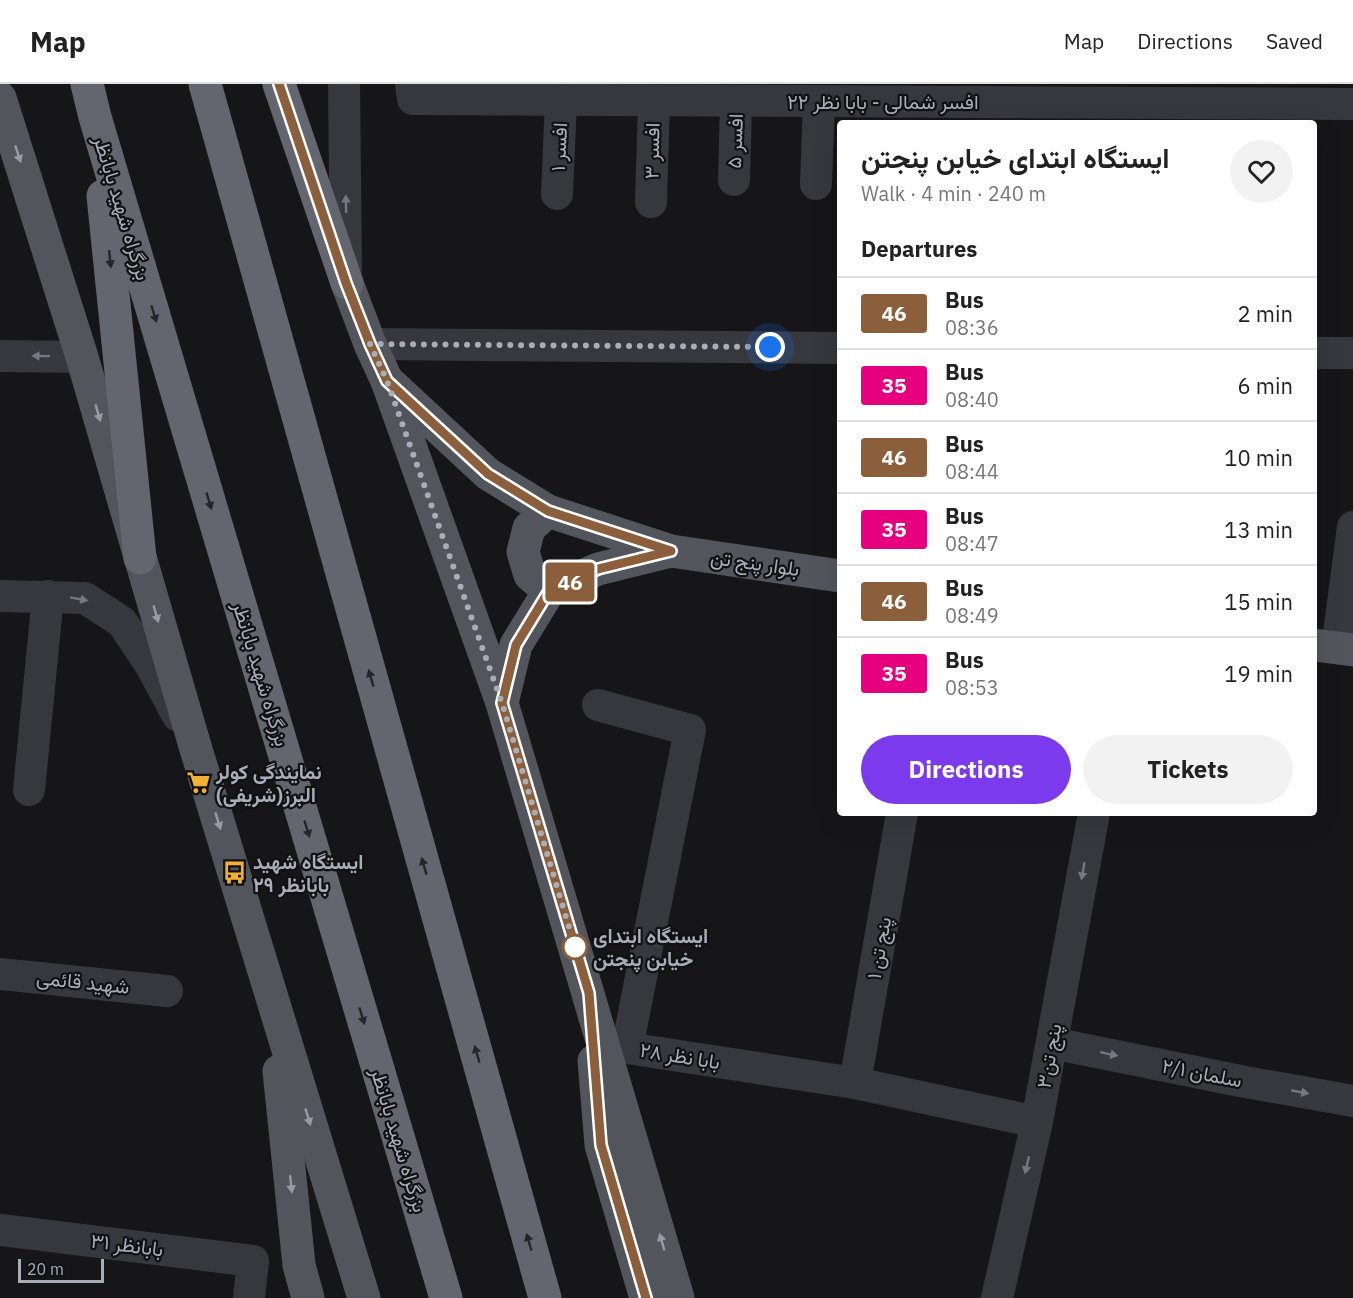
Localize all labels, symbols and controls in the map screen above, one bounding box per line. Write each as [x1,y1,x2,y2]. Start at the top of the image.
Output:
text: Map [30,23,86,60]
text: Map [1064,27,1104,55]
text: Directions [1137,27,1233,55]
text: Saved [1266,27,1323,55]
street label: افسر شمالی - بابا نظر ۲۲ [787,88,979,115]
street label: افسر ۵ [720,113,749,169]
street label: افسر ۱ [544,122,573,172]
street label: افسر ۳ [638,123,665,179]
street label: بزرگراه شهید بابانظر [87,131,157,283]
text: ایستگاه ابتدای خیابن پنجتن [861,139,1169,176]
button: heart [1230,140,1293,203]
one-way arrow [14,145,23,163]
text: Walk · 4 min · 240 m [861,180,1046,207]
one-way arrow [341,194,350,213]
text: Departures [861,234,977,263]
one-way arrow [105,249,115,268]
text: Bus [945,285,984,314]
text: 46 [881,299,907,327]
text: 2 min [1237,299,1293,328]
one-way arrow [150,305,159,323]
text: 08:36 [945,314,999,341]
your location [755,332,785,362]
one-way arrow [32,351,51,361]
text: Bus [945,357,984,386]
text: 35 [881,371,907,399]
text: 6 min [1237,371,1293,400]
text: 08:40 [945,386,999,413]
one-way arrow [94,404,103,422]
text: Bus [945,429,984,458]
text: 46 [881,443,907,471]
text: 10 min [1224,443,1293,472]
text: 08:44 [945,458,999,485]
one-way arrow [205,492,214,510]
text: Bus [945,501,984,530]
text: 35 [881,515,907,543]
text: 13 min [1224,515,1293,544]
text: 08:47 [945,530,999,557]
street label: بلوار پنج تن [709,543,801,583]
line badge: 46 [543,562,597,602]
text: 46 [557,568,583,596]
text: Bus [945,573,984,602]
text: 46 [881,587,907,615]
text: 15 min [1224,587,1293,616]
one-way arrow [70,594,89,603]
street label: بزرگراه شهید بابانظر [226,597,296,749]
text: 08:49 [945,602,999,629]
one-way arrow [152,605,161,623]
text: Bus [945,645,984,674]
text: 35 [881,659,907,687]
text: 19 min [1224,659,1293,688]
one-way arrow [366,669,376,688]
text: 08:53 [945,674,999,701]
button: Directions [861,735,1071,804]
button: Tickets [1083,735,1293,804]
place label: نمایندگی کولر البرز(شریفی) [215,758,322,808]
supermarket icon: نمایندگی کولر البرز(شریفی) [185,770,211,796]
one-way arrow [214,812,224,830]
one-way arrow [303,820,312,838]
place label: ایستگاه شهید بابانظر ۲۹ [253,848,363,898]
one-way arrow [419,857,428,875]
bus stop icon: ایستگاه شهید بابانظر ۲۹ [222,860,248,886]
one-way arrow [1078,861,1087,880]
street label: پنج تن ۱ [860,915,898,981]
place label: ایستگاه ابتدای خیابن پنجتن [593,922,708,973]
marker: ایستگاه ابتدای خیابن پنجتن [562,934,588,960]
street label: شهید قائمی [35,963,131,1000]
one-way arrow [358,1007,367,1025]
street label: پنج تن۳ [1030,1021,1068,1091]
street label: بابا نظر ۲۸ [638,1036,722,1075]
one-way arrow [472,1045,481,1063]
one-way arrow [1100,1050,1119,1059]
street label: سلمان ۲/۱ [1160,1052,1244,1093]
street label: بزرگراه شهید بابانظر [364,1063,434,1215]
one-way arrow [1291,1088,1310,1097]
one-way arrow [304,1108,313,1126]
one-way arrow [1022,1156,1032,1174]
one-way arrow [286,1175,296,1194]
street label: بابانظر ۳۱ [89,1227,165,1262]
one-way arrow [524,1233,534,1251]
one-way arrow [657,1233,666,1251]
scale bar [18,1256,104,1284]
text: 20 m [27,1259,64,1279]

